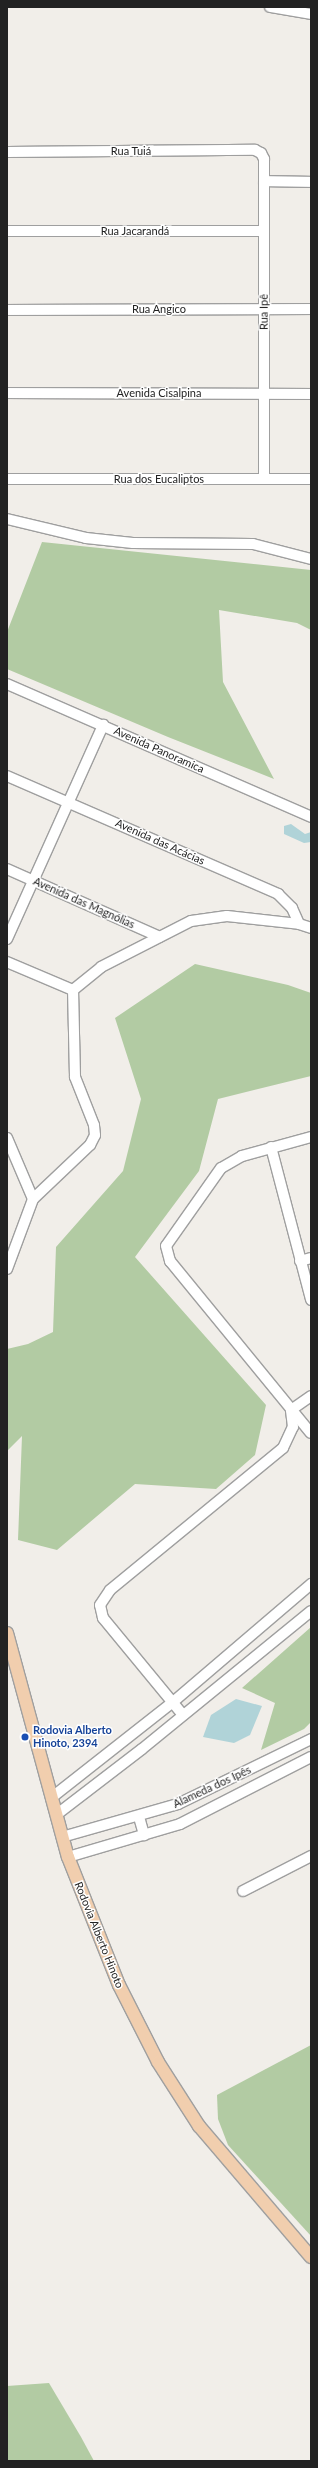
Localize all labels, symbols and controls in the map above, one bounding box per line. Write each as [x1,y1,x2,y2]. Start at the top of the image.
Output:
street label: Rua Tuiá [111,144,151,158]
street label: Rua Jacarandá [101,224,169,238]
street label: Rua Ipê [257,294,271,330]
street label: Rua Angico [132,302,186,316]
street label: Avenida Cisalpina [117,386,201,400]
street label: Rua dos Eucaliptos [114,472,204,486]
street label: Avenida Panoramica [112,724,206,776]
street label: Avenida das Acácias [113,816,207,868]
street label: Avenida das Magnólias [31,875,137,931]
place label: Rodovia Alberto Hinoto, 2394 [33,1724,112,1750]
marker: Rodovia Alberto Hinoto, 2394 [20,1732,30,1742]
street label: Alameda dos Ipês [171,1763,253,1811]
street label: Rodovia Alberto Hinoto [72,1880,126,1990]

